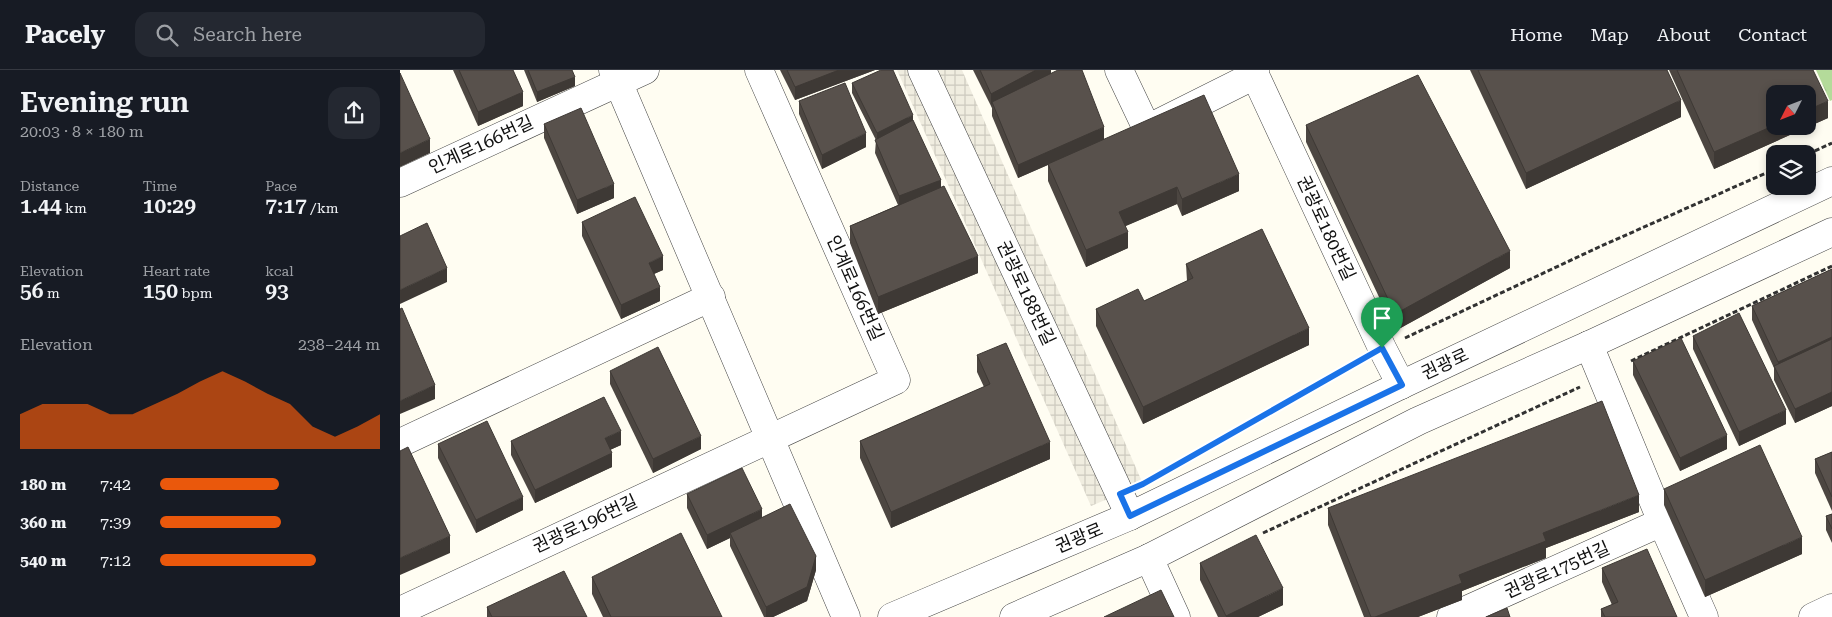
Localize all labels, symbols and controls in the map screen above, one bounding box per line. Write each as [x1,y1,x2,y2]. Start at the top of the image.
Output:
search box [135,12,485,57]
text: Pacely [25,21,105,49]
icon: search [153,21,181,49]
text: Search here [193,23,302,46]
text: Home [1510,24,1562,45]
text: Map [1590,24,1629,45]
text: About [1657,24,1710,45]
text: Contact [1738,24,1807,45]
north arrow [1766,85,1816,135]
map controls [1766,85,1816,195]
text: Evening run [20,86,189,119]
button: share [328,87,380,139]
street label: 인계로166번길 [425,111,536,178]
text: 20:03 · 8 × 180 m [20,122,144,141]
button: layers [1766,145,1816,195]
street label: 권광로180번길 [1293,172,1360,283]
text: Distance [20,178,79,194]
text: Time [143,178,177,194]
text: Pace [265,178,297,194]
text: 1.44 [20,194,61,218]
text: 10:29 [143,194,196,218]
text: 7:17 [265,194,307,218]
text: km [61,200,87,216]
text: /km [307,200,339,216]
street label: 인계로166번길 [823,232,888,344]
street label: 권광로188번길 [993,237,1060,348]
text: Elevation [20,263,83,279]
text: Heart rate [143,263,210,279]
text: kcal [265,263,294,279]
text: 56 [20,279,44,303]
text: 150 [143,279,178,303]
text: 93 [265,279,289,303]
text: m [44,285,60,301]
text: bpm [178,285,212,301]
pin [1361,297,1403,348]
icon: arrive [1368,304,1396,332]
text: Elevation [20,335,93,354]
text: 238–244 m [298,335,380,354]
street label: 권광로 [1418,344,1472,384]
text: 180 m [20,475,66,494]
text: 7:42 [100,475,131,494]
street label: 권광로196번길 [529,490,640,557]
text: 360 m [20,513,66,532]
text: 7:39 [100,513,131,532]
street label: 권광로 [1052,518,1106,557]
street label: 권광로175번길 [1501,537,1613,602]
text: 540 m [20,551,66,570]
text: 7:12 [100,551,131,570]

